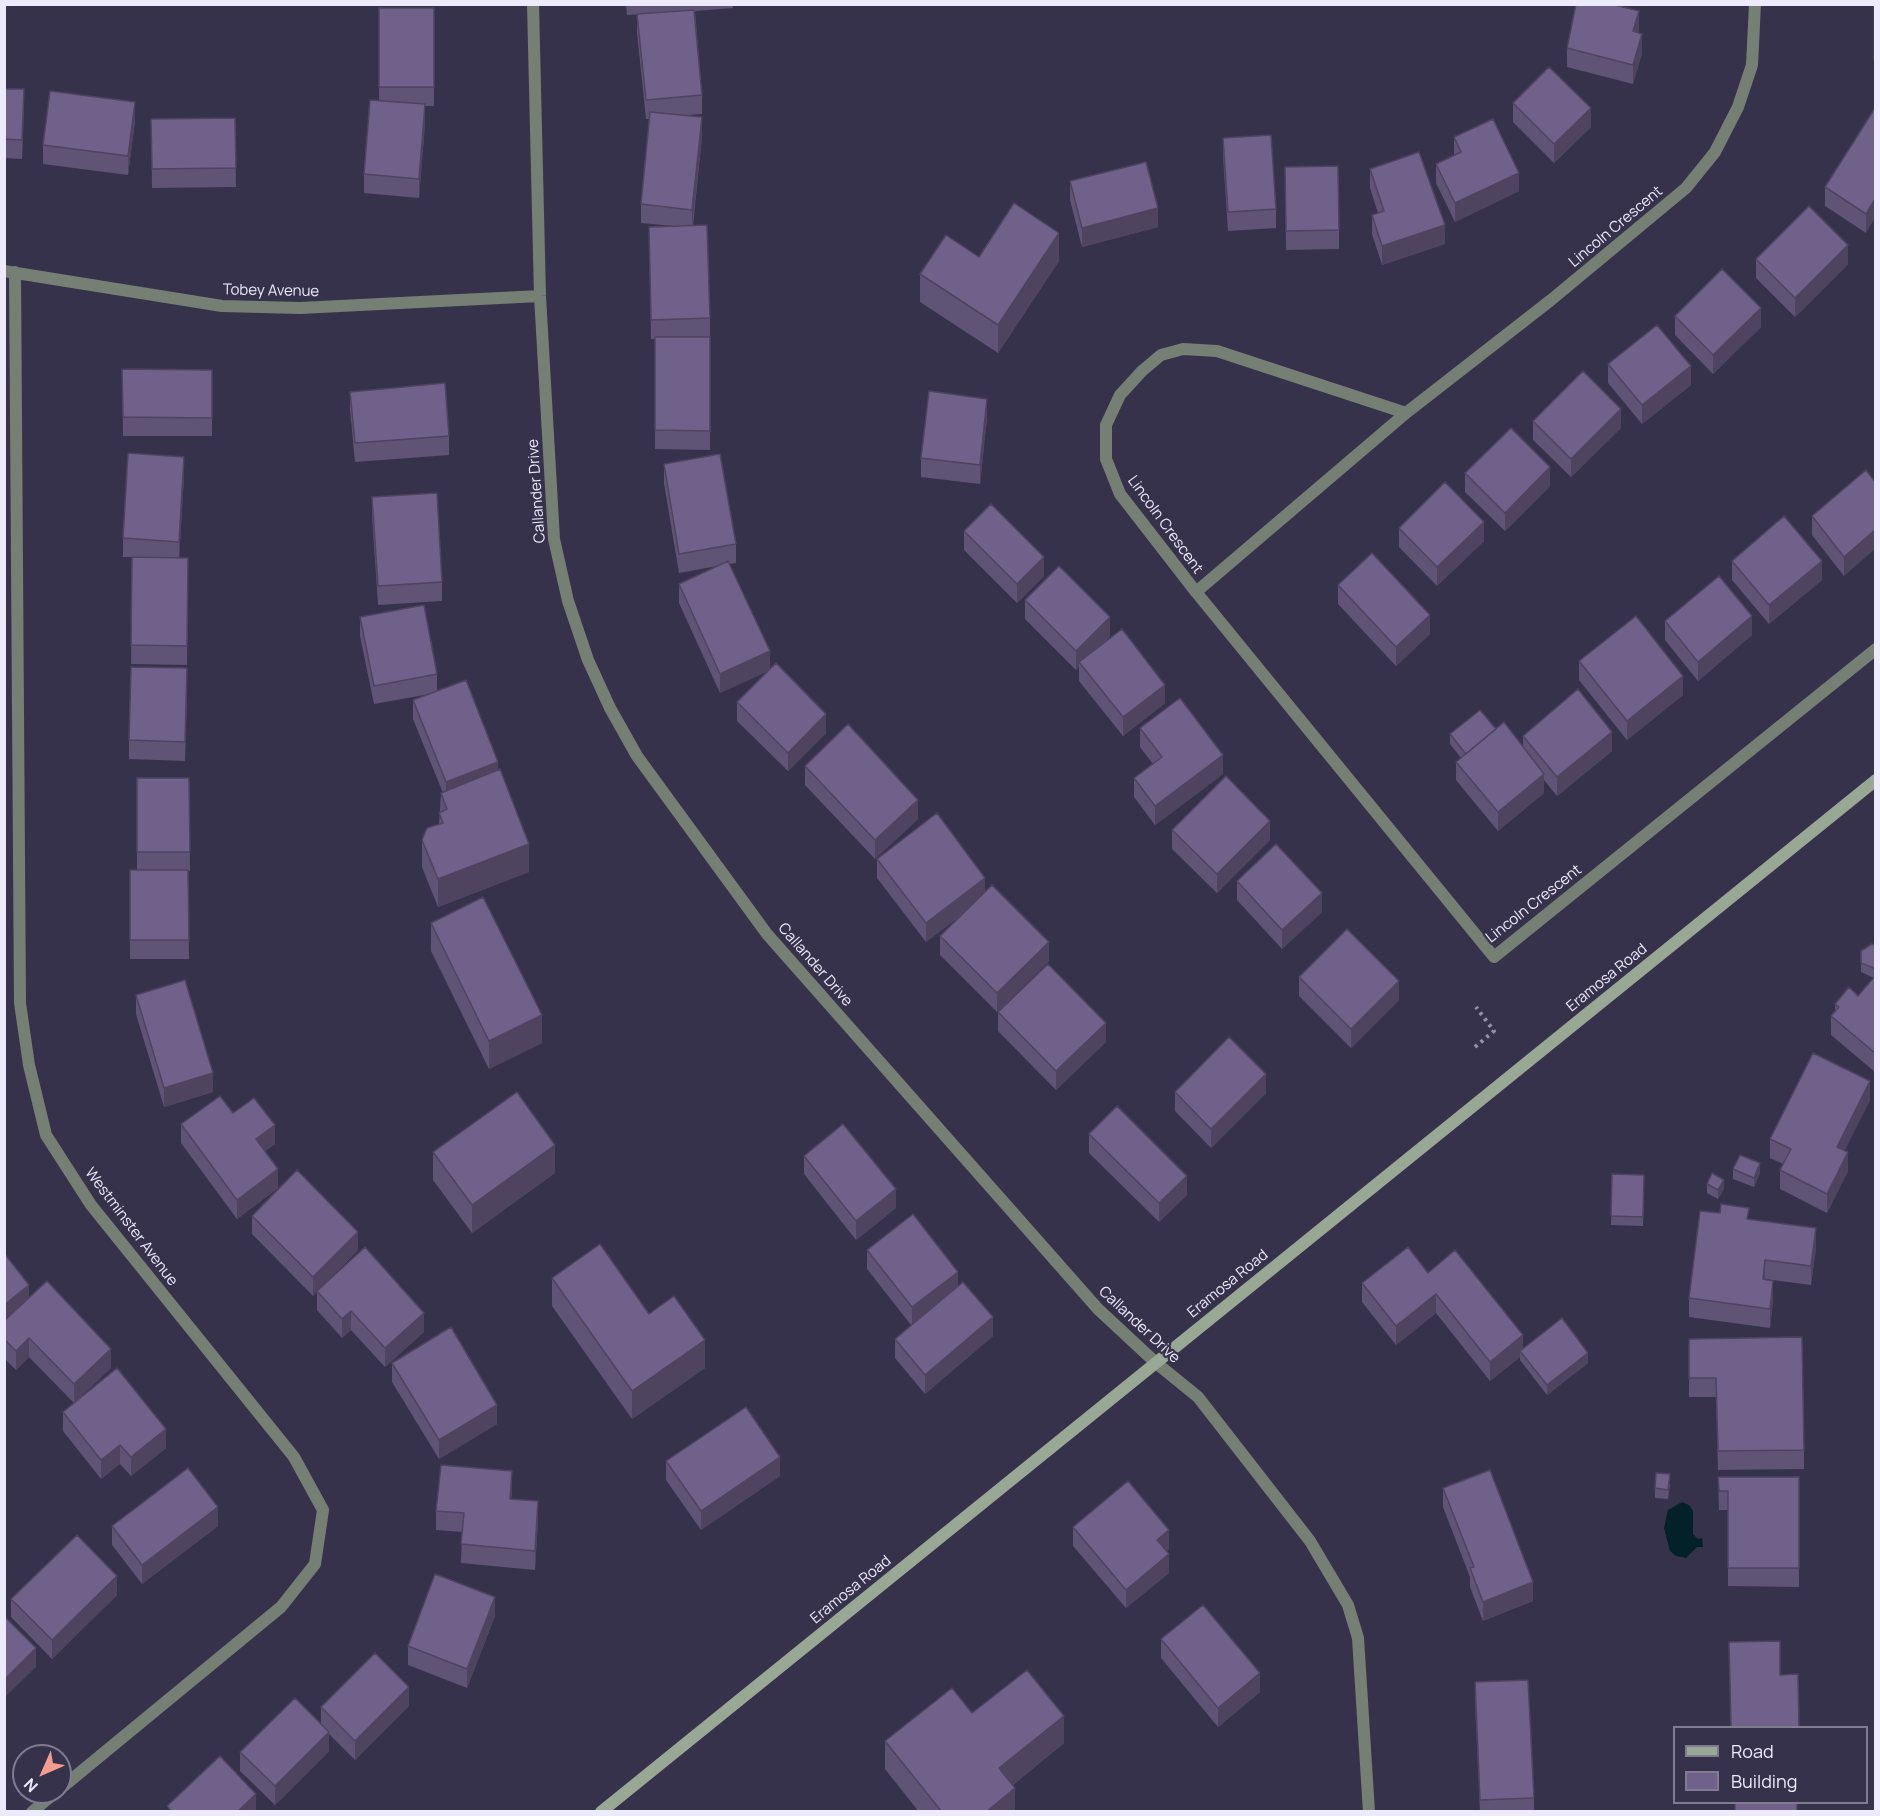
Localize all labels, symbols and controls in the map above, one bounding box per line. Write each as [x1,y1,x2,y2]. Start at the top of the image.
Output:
street label: Lincoln Crescent [1566,183,1666,271]
street label: Tobey Avenue [223,281,319,301]
street label: Callander Drive [524,438,550,544]
street label: Lincoln Crescent [1123,473,1207,577]
street label: Lincoln Crescent [1483,861,1585,947]
street label: Callander Drive [774,920,856,1010]
street label: Eramosa Road [1563,940,1651,1016]
street label: Westminster Avenue [81,1164,181,1290]
street label: Eramosa Road [1184,1246,1272,1322]
street label: Callander Drive [1095,1283,1183,1367]
street label: Eramosa Road [807,1552,895,1628]
legend [1673,1726,1868,1804]
text: Road [1731,1739,1774,1763]
north arrow [12,1744,72,1804]
text: Building [1731,1769,1797,1793]
text: N [19,1773,43,1797]

